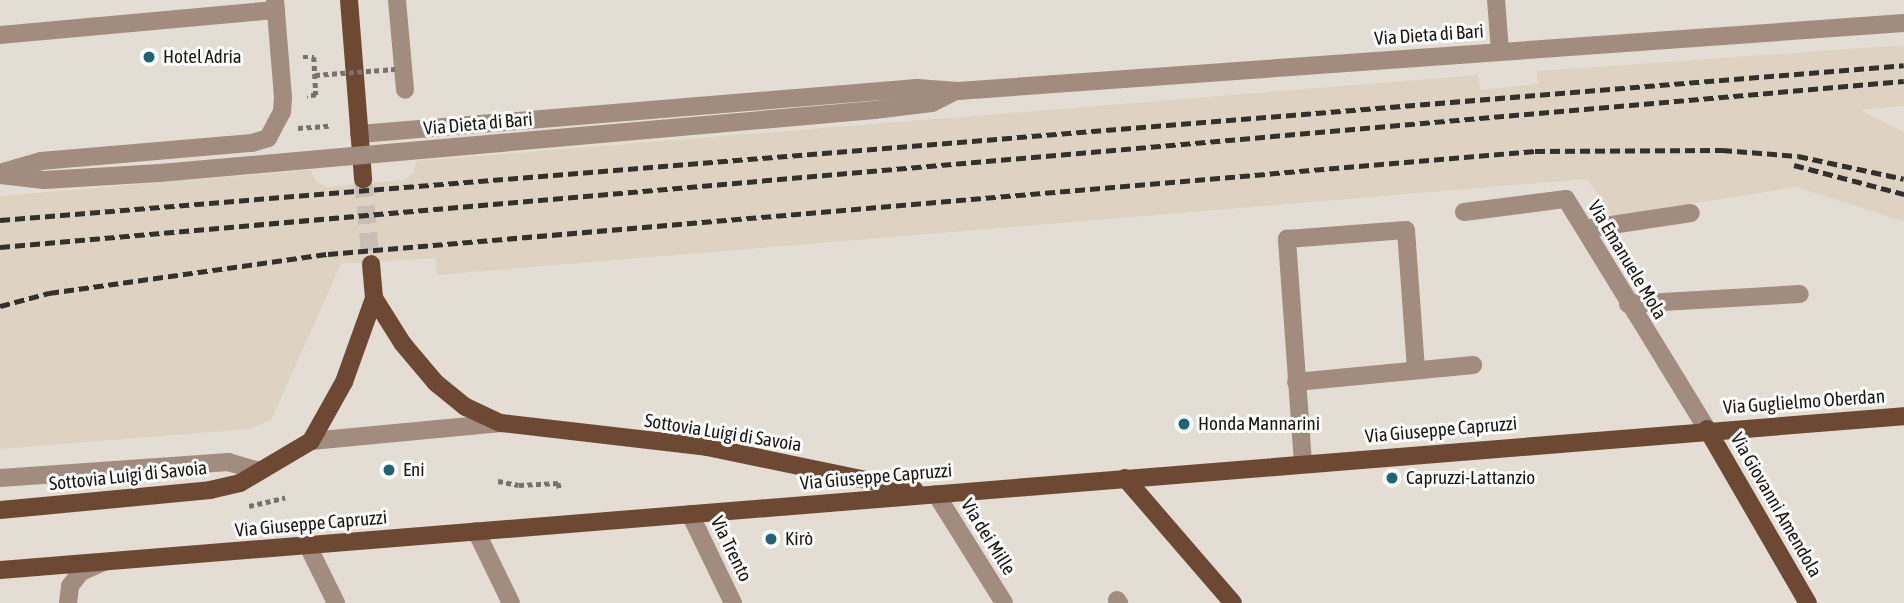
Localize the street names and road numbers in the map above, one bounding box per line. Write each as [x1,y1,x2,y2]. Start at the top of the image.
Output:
street label: Via Dieta di Bari [1374,20,1484,50]
street label: Via Dieta di Bari [422,108,534,140]
street label: Via Emanuele Mola [1583,197,1671,323]
street label: Via Guglielmo Oberdan [1722,385,1886,419]
street label: Sottovia Luigi di Savoia [643,409,803,457]
street label: Via Giuseppe Capruzzi [1364,412,1518,448]
street label: Via Giovanni Amendola [1725,429,1827,581]
street label: Sottovia Luigi di Savoia [48,456,208,496]
street label: Via Giuseppe Capruzzi [799,459,953,495]
street label: Via dei Mille [956,495,1020,579]
street label: Via Giuseppe Capruzzi [234,506,388,542]
street label: Via Trento [705,513,757,585]

